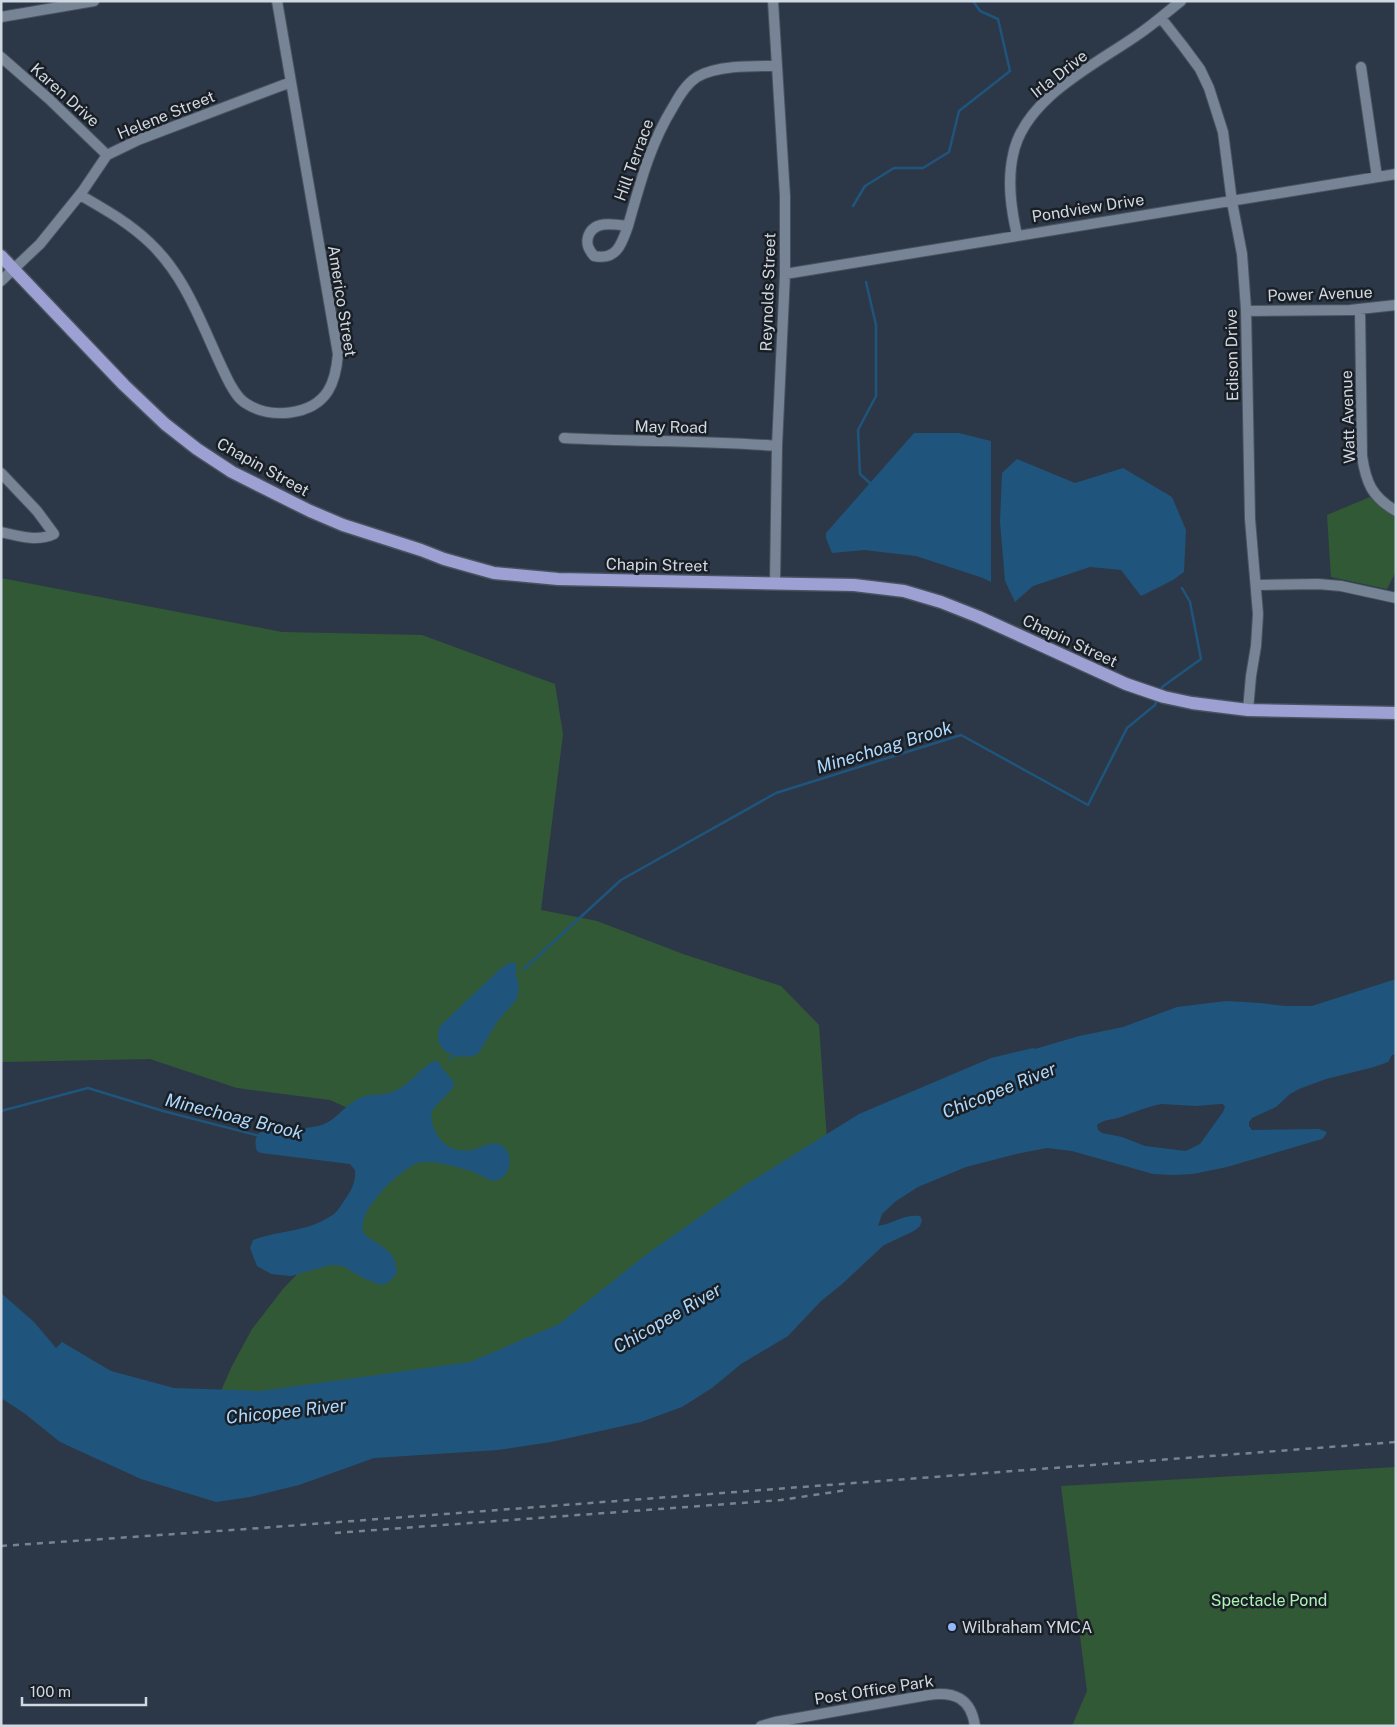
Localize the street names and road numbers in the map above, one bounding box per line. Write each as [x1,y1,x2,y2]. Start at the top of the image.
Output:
street label: Irla Drive [1027,46,1091,102]
street label: Karen Drive [27,59,103,131]
street label: Helene Street [114,87,218,143]
street label: Hill Terrace [610,116,658,204]
street label: Pondview Drive [1030,190,1146,226]
street label: Reynolds Street [756,232,780,352]
street label: Americo Street [324,244,360,358]
street label: Power Avenue [1267,283,1373,305]
street label: Edison Drive [1222,309,1242,401]
street label: Watt Avenue [1337,370,1359,464]
street label: May Road [634,417,708,437]
street label: Chapin Street [214,434,312,500]
street label: Chapin Street [606,555,708,575]
street label: Chapin Street [1020,611,1120,671]
street label: Post Office Park [813,1671,935,1709]

